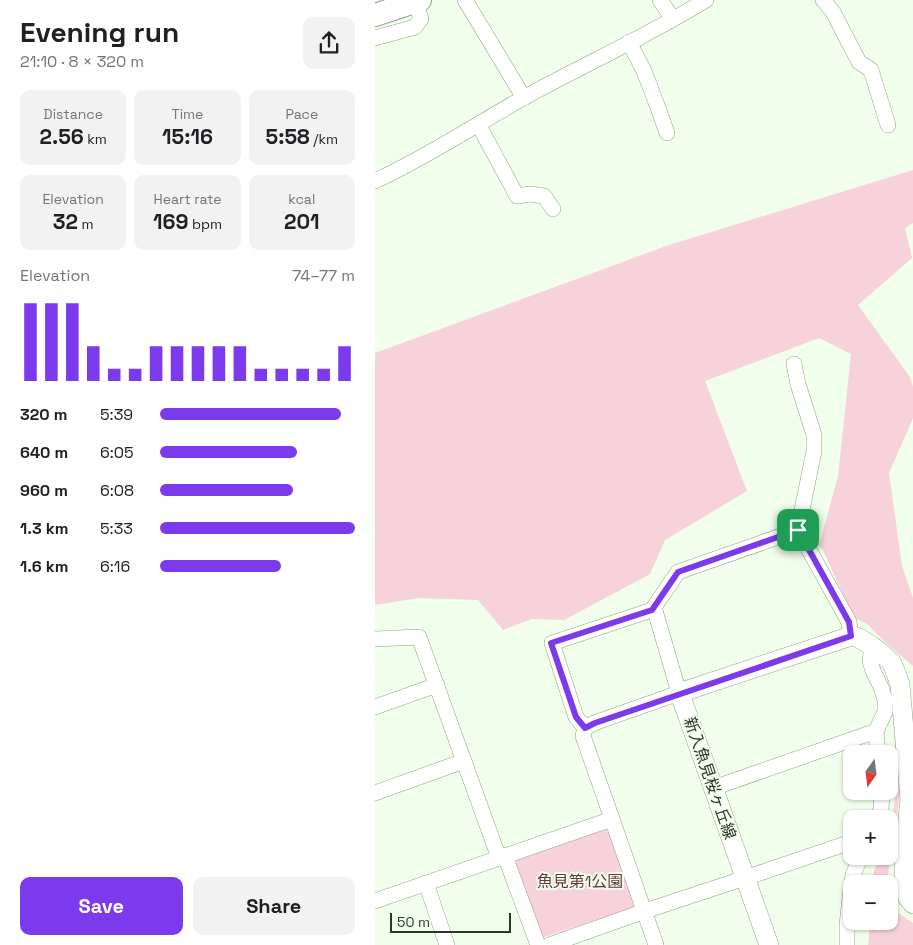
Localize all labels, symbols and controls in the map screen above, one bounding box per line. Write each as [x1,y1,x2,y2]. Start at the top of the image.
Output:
text: Evening run [20,14,179,50]
button: share [303,17,355,69]
text: 21:10 · 8 × 320 m [20,51,144,72]
text: Distance [43,105,103,123]
text: Time [172,105,203,123]
text: Pace [285,105,318,123]
text: 2.56 [39,123,84,150]
text: 15:16 [162,123,213,150]
text: 5:58 [266,123,310,150]
text: km [84,130,107,148]
text: /km [310,130,338,148]
text: Elevation [42,190,104,208]
text: Heart rate [154,190,221,208]
text: kcal [288,190,315,208]
text: 32 [53,208,78,235]
text: 169 [153,208,188,235]
text: 201 [284,208,320,235]
text: m [78,215,94,233]
text: bpm [188,215,222,233]
text: Elevation [20,265,90,286]
text: 74–77 m [292,265,355,286]
text: 320 m [20,404,67,425]
text: 5:39 [100,404,133,425]
text: 640 m [20,442,68,463]
text: 6:05 [100,442,134,463]
text: 960 m [20,480,68,501]
text: 6:08 [100,480,134,501]
pin [777,509,819,551]
icon: arrive [784,516,812,544]
text: 1.3 km [20,518,68,539]
text: 5:33 [100,518,133,539]
text: 1.6 km [20,556,68,577]
text: 6:16 [100,556,130,577]
street label: 新入魚見桜ヶ丘線 [679,714,741,842]
north arrow [843,745,897,800]
map controls [843,745,898,930]
button: + [843,810,898,865]
park label: 魚見第1公園 [537,871,623,892]
button: − [843,875,898,930]
button: Save [20,877,183,935]
button: Share [193,877,355,935]
scale bar [390,910,511,933]
text: 50 m [397,913,430,931]

